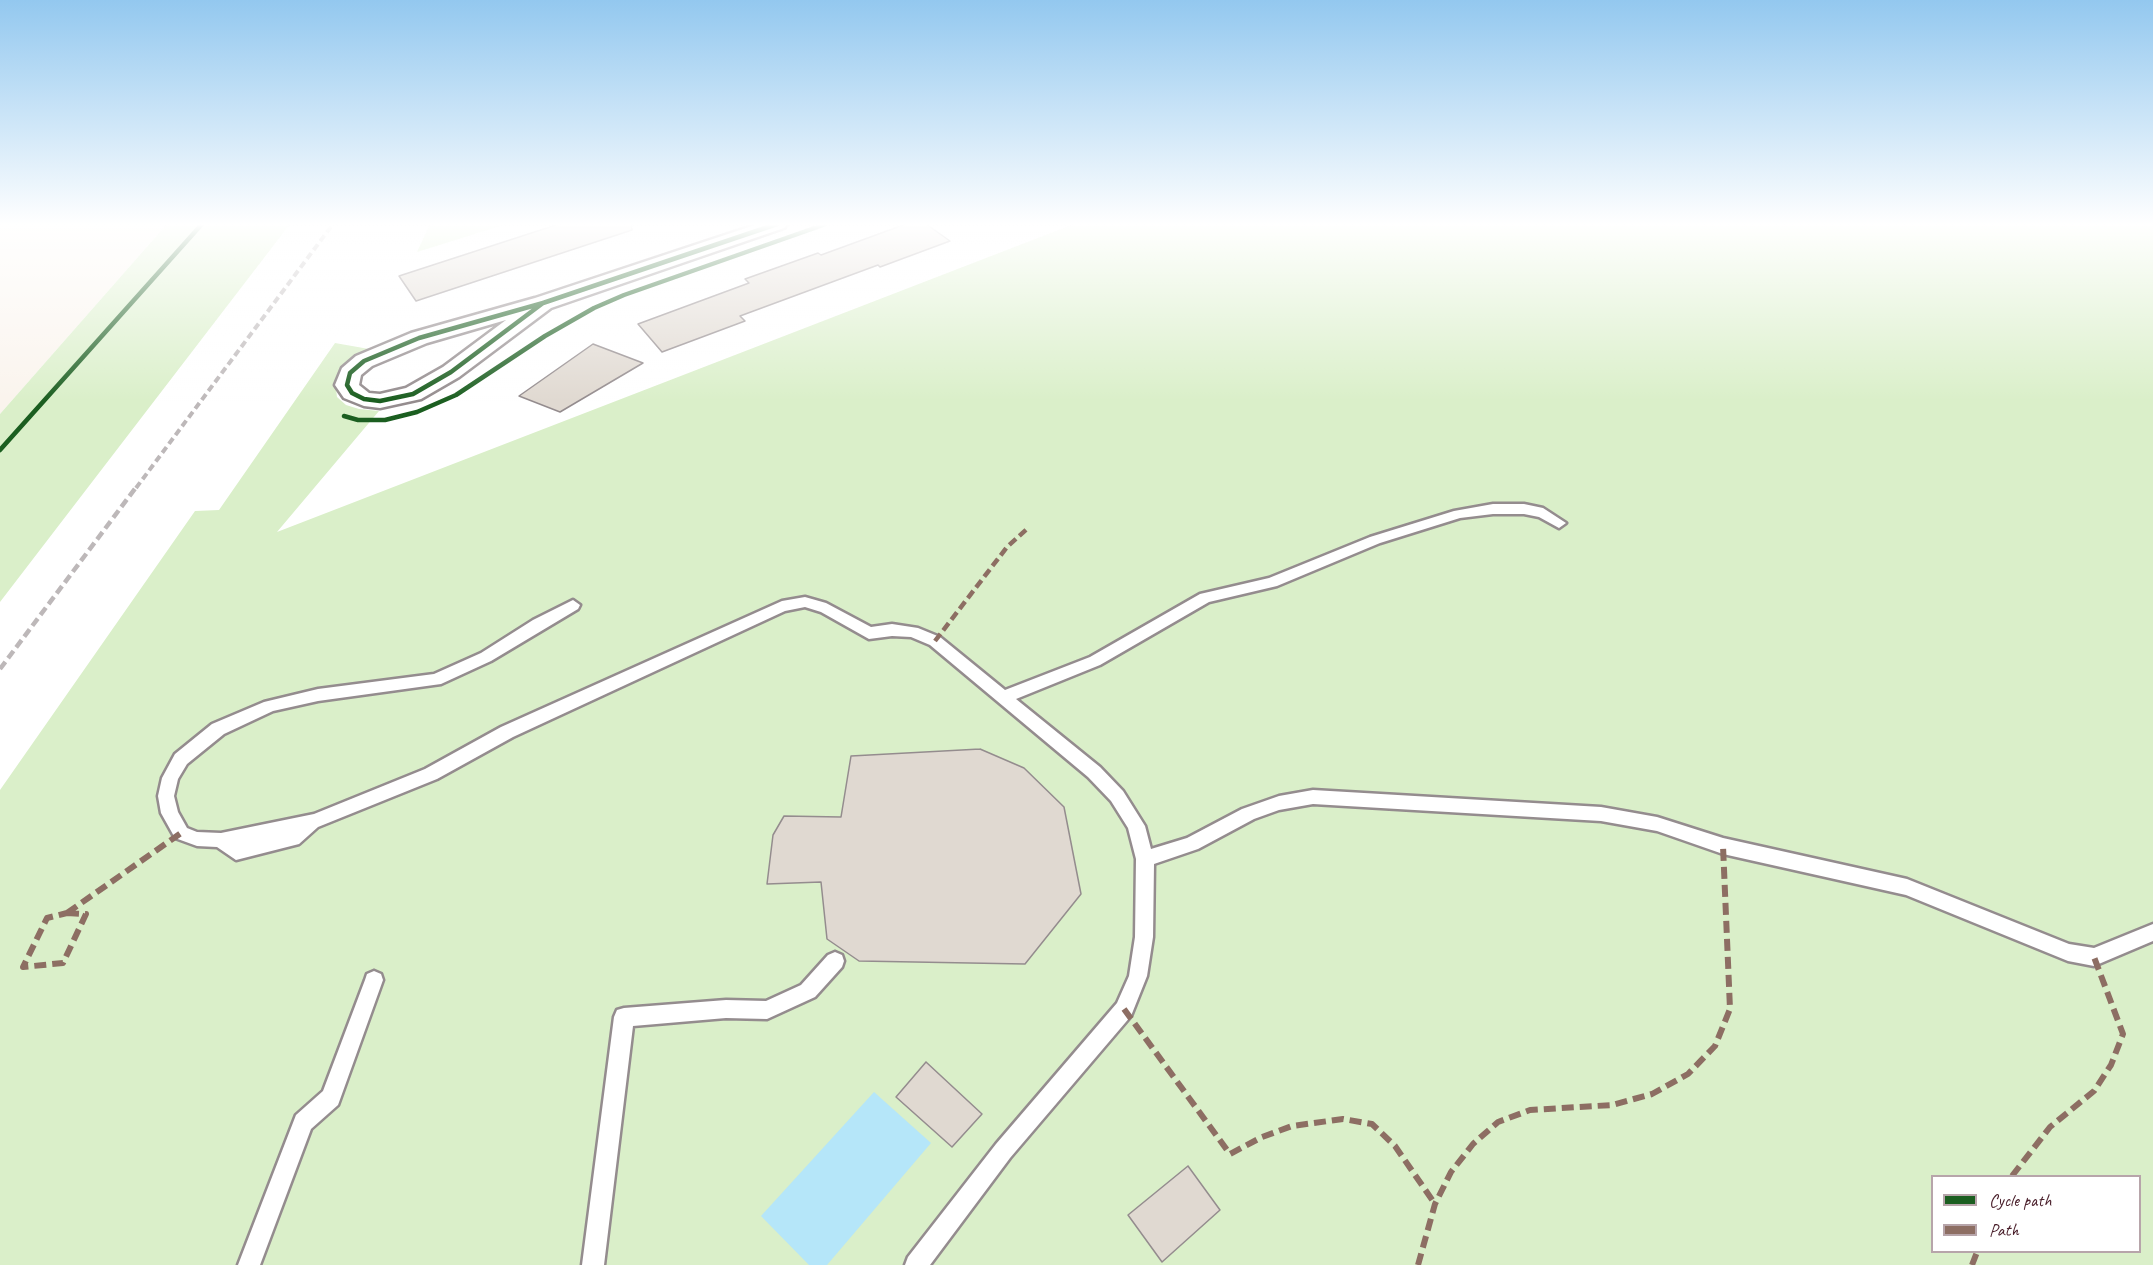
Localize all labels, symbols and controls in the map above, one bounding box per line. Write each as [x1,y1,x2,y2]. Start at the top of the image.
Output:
legend [1931,1175,2141,1253]
text: Cycle path [1989,1189,2051,1211]
text: Path [1989,1219,2019,1241]

